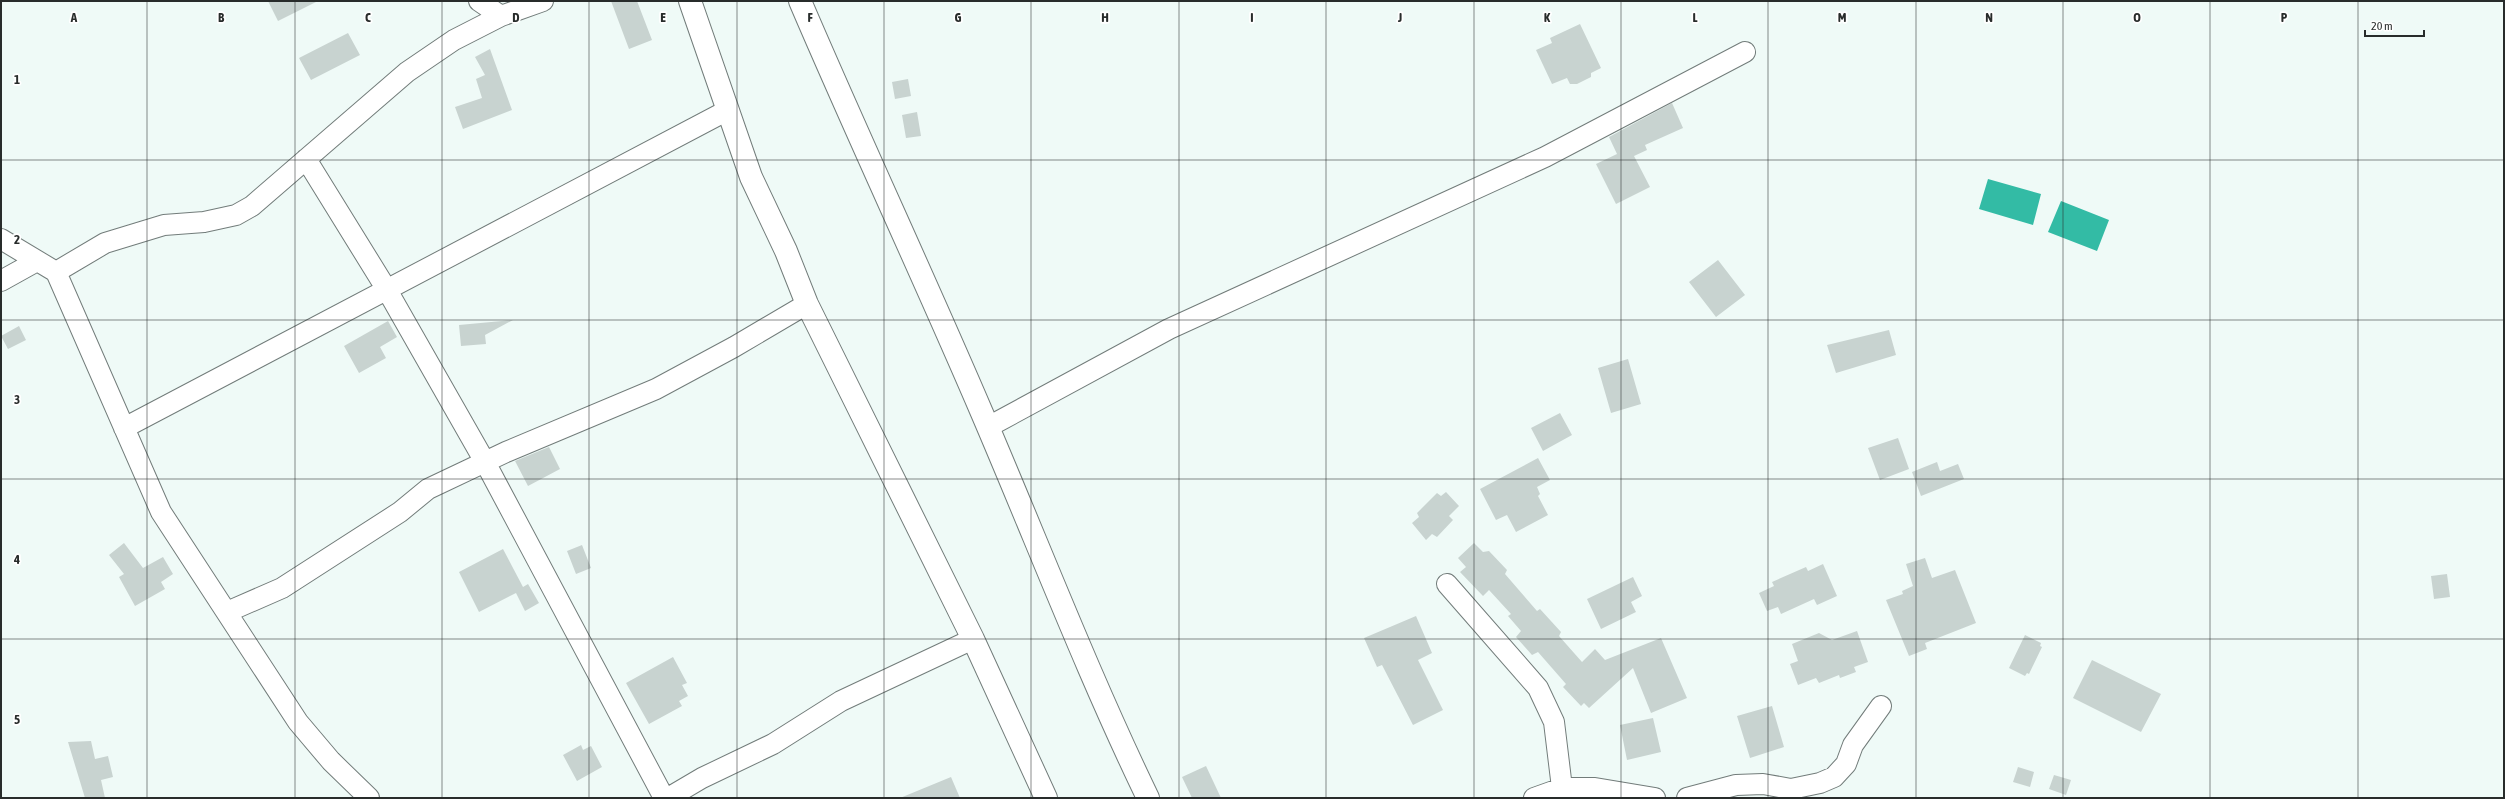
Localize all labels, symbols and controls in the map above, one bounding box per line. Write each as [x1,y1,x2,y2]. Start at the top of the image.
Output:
text: A [70,10,78,25]
text: B [218,10,225,25]
text: C [365,10,371,25]
text: D [512,10,520,25]
text: E [660,10,666,25]
text: F [807,10,813,25]
text: G [955,10,962,25]
text: H [1101,10,1109,25]
text: I [1250,10,1254,25]
text: J [1397,10,1402,25]
text: K [1544,10,1551,25]
text: L [1692,10,1698,25]
text: M [1838,10,1847,25]
text: N [1985,10,1993,25]
text: O [2133,10,2141,25]
text: P [2281,10,2288,25]
scale bar [2365,12,2424,38]
text: 20 m [2371,19,2393,33]
text: 1 [14,72,20,87]
text: 2 [14,232,20,247]
text: 3 [14,392,20,407]
text: 4 [13,552,20,567]
text: 5 [14,712,20,727]

